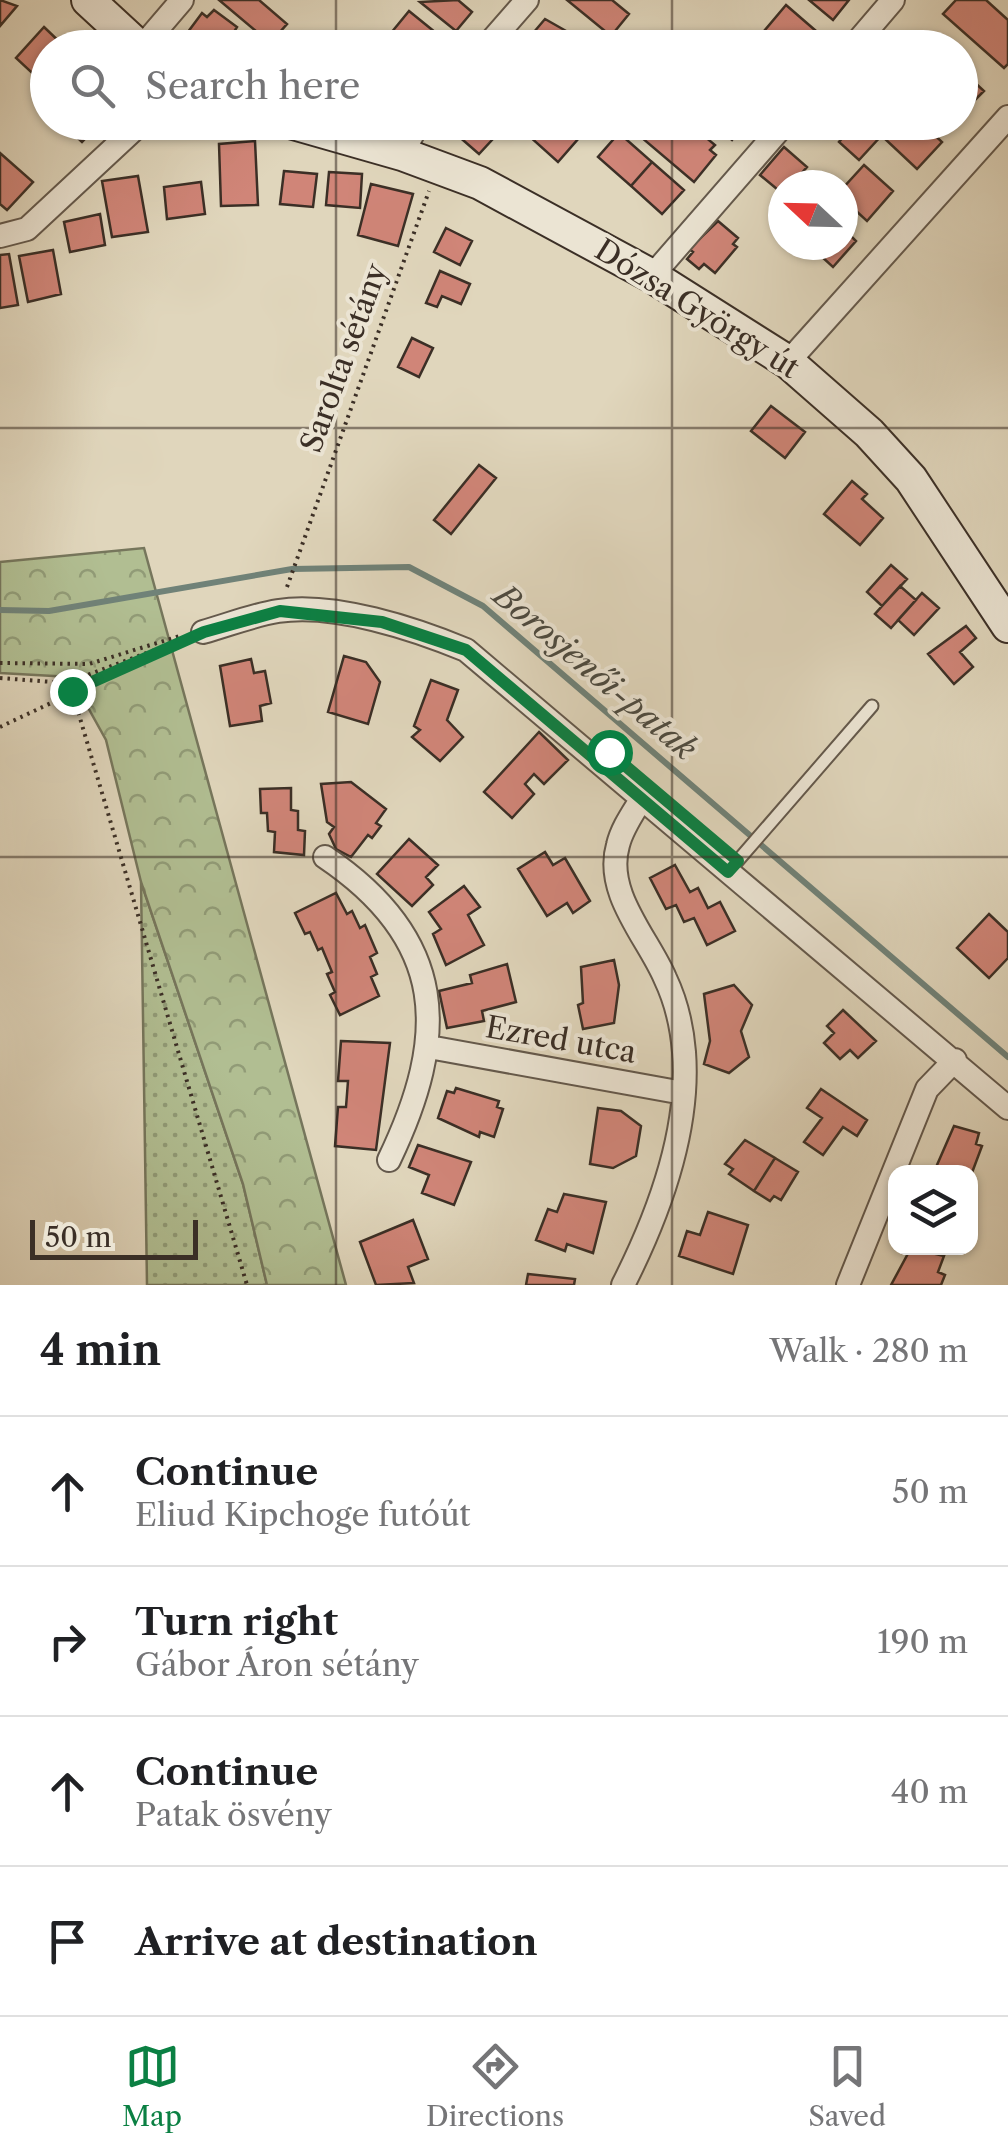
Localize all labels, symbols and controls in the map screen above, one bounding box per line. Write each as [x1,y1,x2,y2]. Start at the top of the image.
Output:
search box [30,30,978,140]
icon: search [65,58,120,113]
text: Search here [145,62,360,109]
north arrow [768,170,858,260]
street label: Dózsa György út [588,231,807,386]
street label: Sarolta sétány [292,258,395,457]
water label: Borosjenői-patak [484,574,705,768]
route end [50,669,96,715]
route start [587,730,633,776]
street label: Ezred utca [483,1008,639,1071]
map controls [888,1165,978,1255]
button: layers [888,1165,978,1255]
scale bar [30,1215,198,1260]
text: 50 m [45,1220,112,1254]
text: 4 min [40,1324,161,1376]
text: Walk · 280 m [770,1331,968,1370]
text: Continue [135,1448,318,1495]
icon: ahead [40,1464,95,1519]
text: 50 m [892,1472,968,1511]
text: Eliud Kipchoge futóút [135,1495,471,1534]
text: Turn right [135,1598,338,1645]
icon: right [40,1614,95,1669]
text: 190 m [877,1622,968,1661]
text: Gábor Áron sétány [135,1645,419,1684]
text: Continue [135,1748,318,1795]
icon: ahead [40,1764,95,1819]
text: 40 m [891,1772,968,1811]
text: Patak ösvény [135,1795,332,1834]
icon: arrive [40,1914,95,1969]
text: Arrive at destination [135,1918,538,1965]
tab: Map [122,2039,182,2133]
tab: Directions [426,2039,564,2133]
tab: Saved [808,2039,886,2133]

